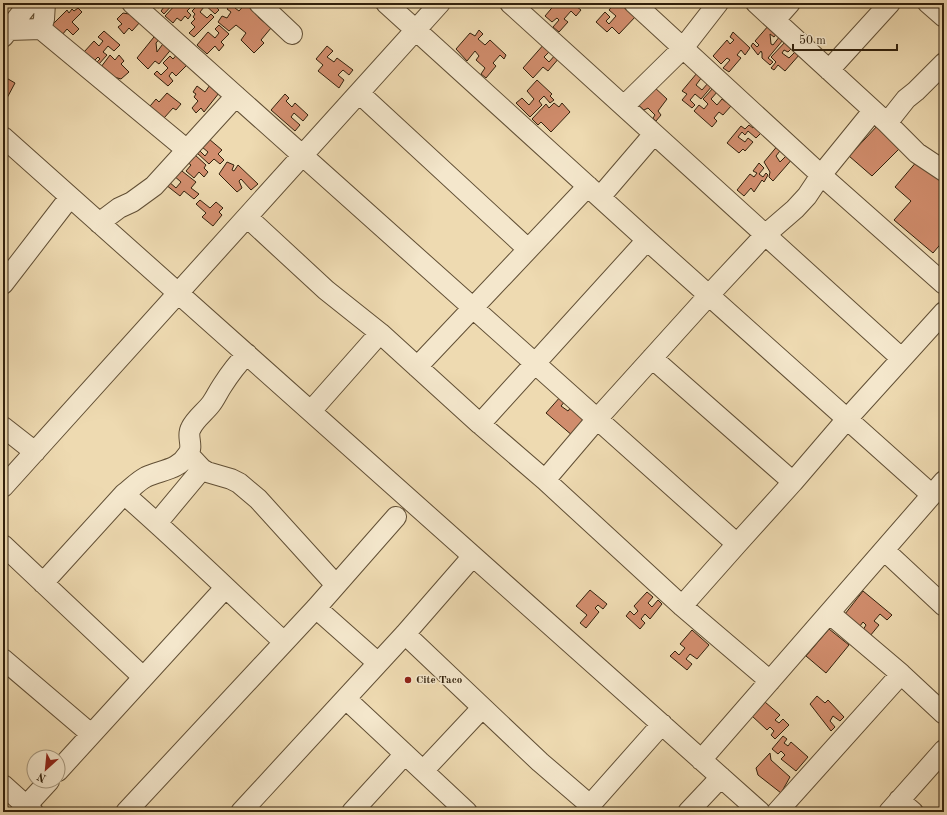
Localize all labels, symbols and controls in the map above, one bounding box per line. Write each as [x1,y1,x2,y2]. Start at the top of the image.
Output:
scale bar [793,26,897,52]
text: 50 m [799,34,826,47]
marker: Cite Taco [403,675,413,685]
place label: Cite Taco [416,675,463,686]
north arrow [26,749,66,789]
text: N [35,769,48,783]

